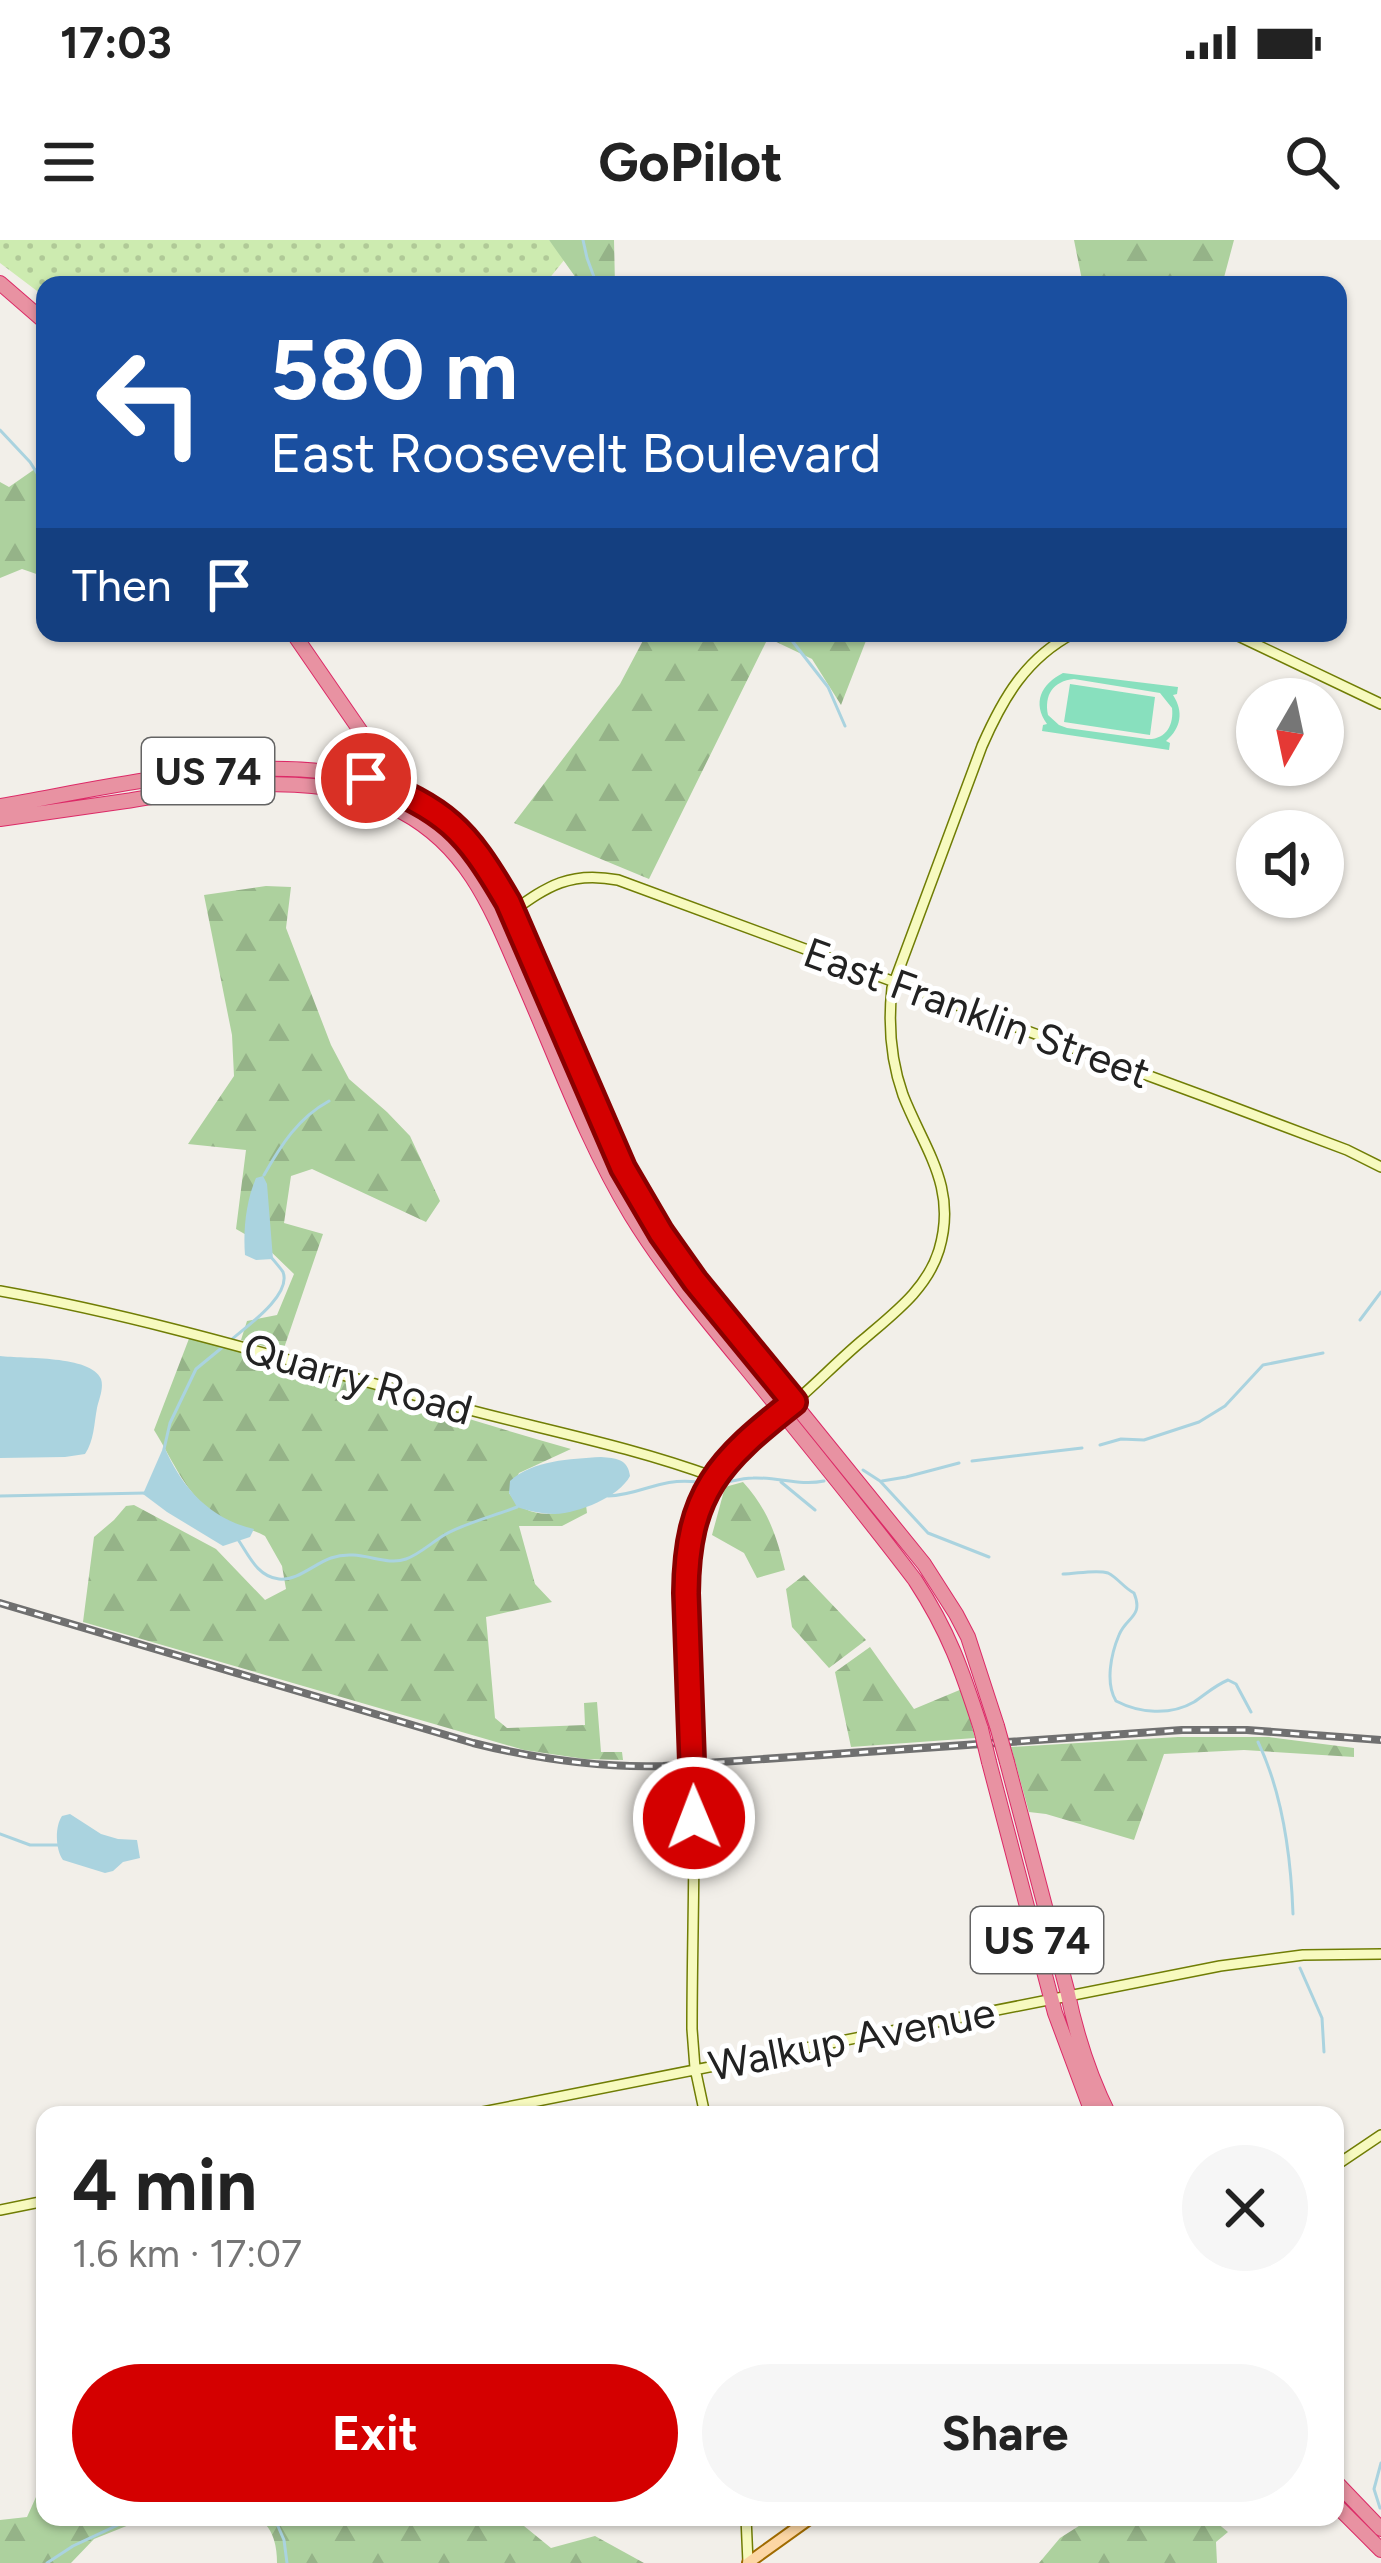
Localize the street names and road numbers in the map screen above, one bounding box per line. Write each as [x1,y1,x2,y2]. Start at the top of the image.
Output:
road number: US 74 [142,738,274,804]
street label: East Franklin Street [797,927,1157,1099]
street label: Quarry Road [238,1322,478,1436]
road number: US 74 [971,1907,1103,1973]
street label: Walkup Avenue [705,1986,999,2092]

